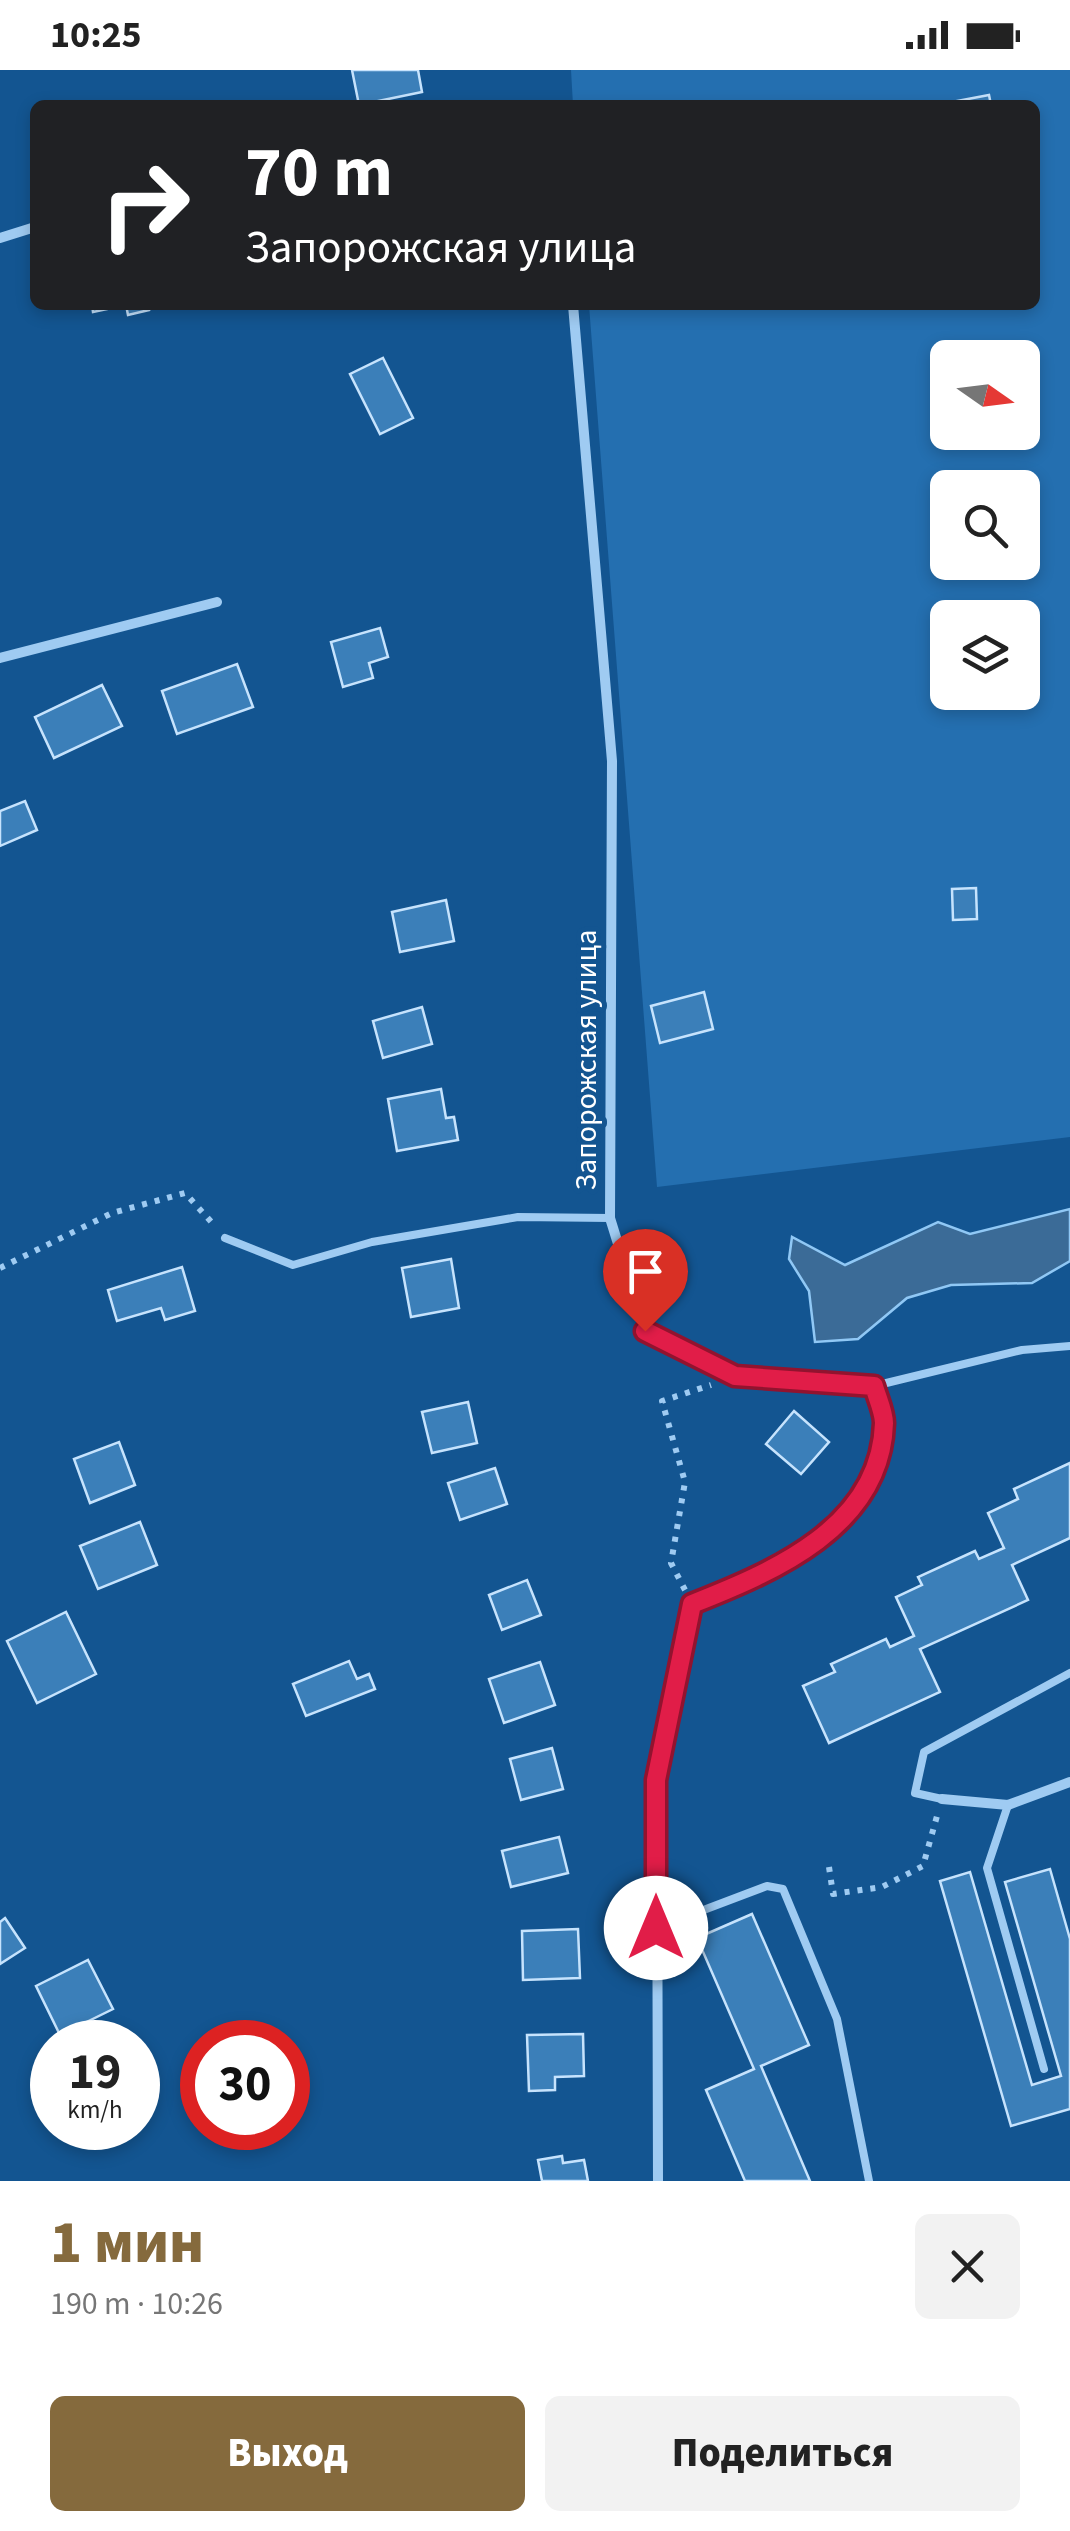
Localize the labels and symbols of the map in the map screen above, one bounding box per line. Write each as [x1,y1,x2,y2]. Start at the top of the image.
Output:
north arrow [930,340,1040,450]
street label: Запорожская улица [565,930,608,1190]
pin [603,1229,688,1332]
position arrow [604,1876,708,1980]
speed limit sign: 30 [180,2020,310,2150]

